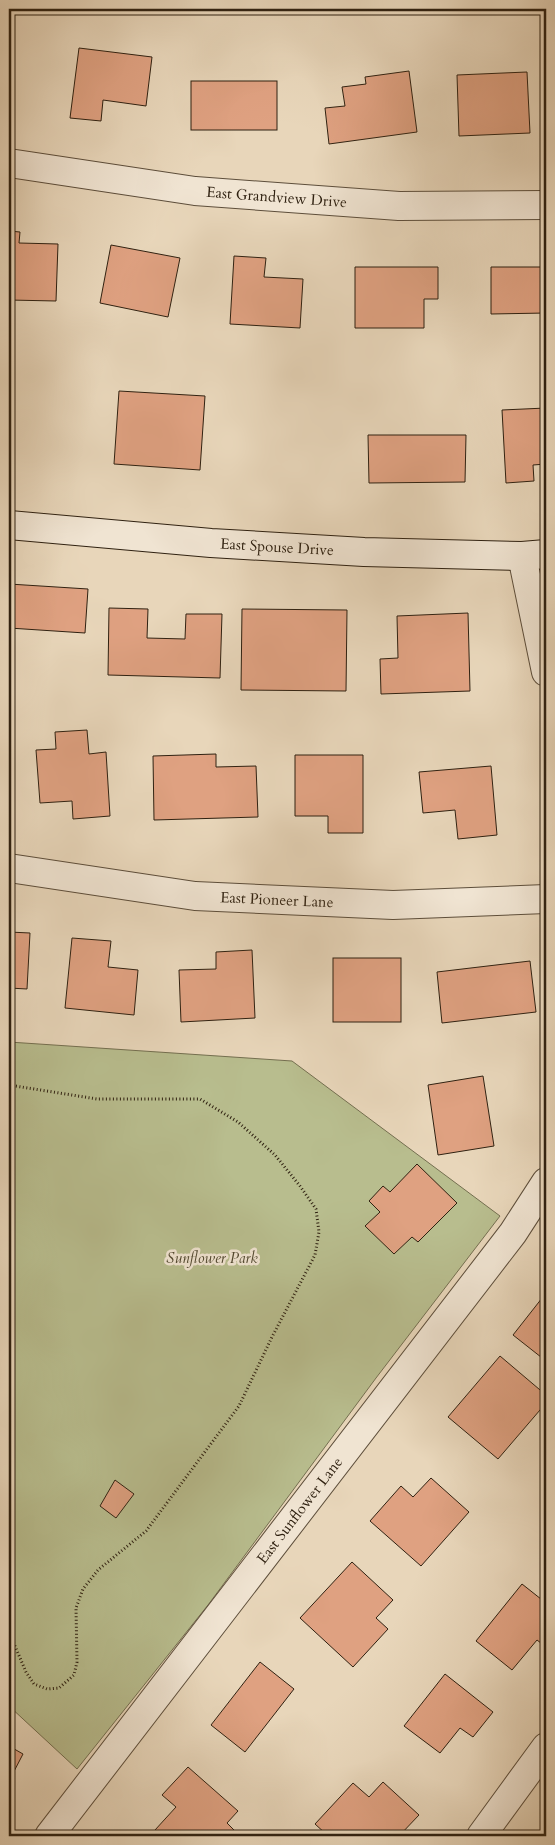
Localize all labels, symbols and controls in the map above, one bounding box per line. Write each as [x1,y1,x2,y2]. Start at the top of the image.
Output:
street label: East Grandview Drive [206,182,348,212]
street label: East Spouse Drive [220,534,335,560]
street label: East Pioneer Lane [220,887,334,912]
park label: Sunflower Park [166,1248,258,1268]
street label: East Sunflower Lane [252,1453,347,1568]

